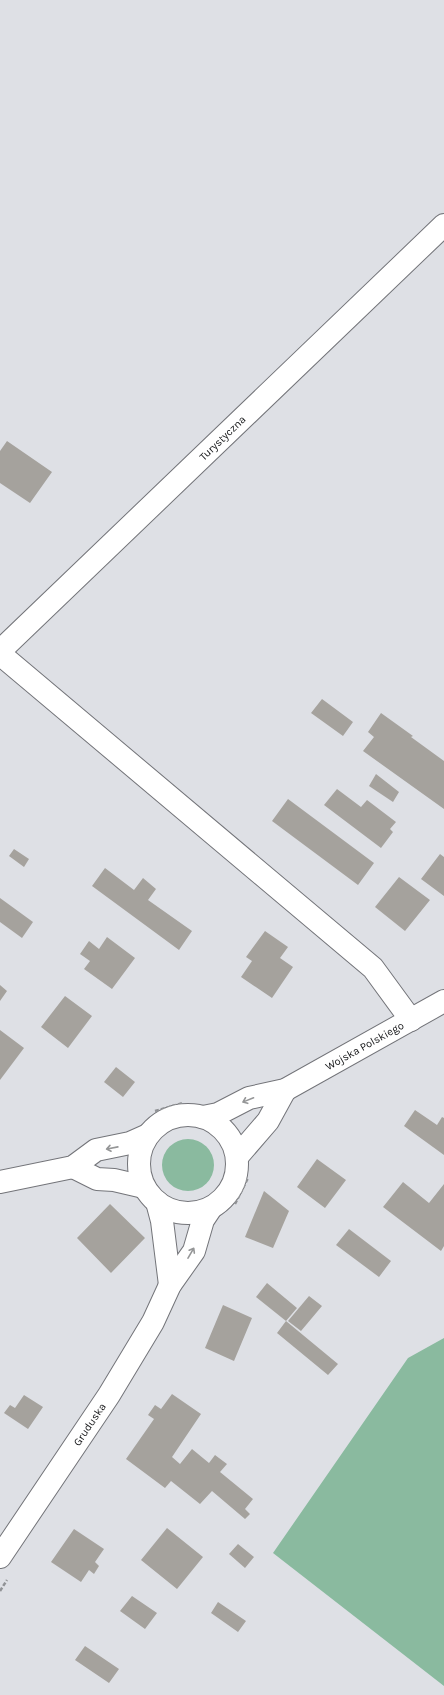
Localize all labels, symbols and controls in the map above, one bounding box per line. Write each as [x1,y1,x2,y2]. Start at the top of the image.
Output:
street label: Turystyczna [196,413,248,463]
street label: Wojska Polskiego [323,1018,406,1073]
one-way arrow [242,1096,254,1104]
one-way arrow [106,1144,119,1152]
one-way arrow [188,1247,196,1259]
street label: Gruduska [70,1400,108,1448]

